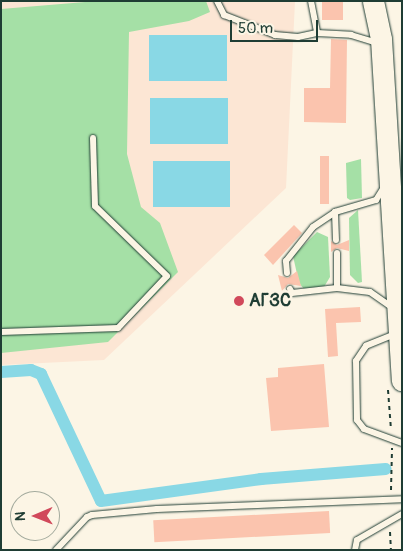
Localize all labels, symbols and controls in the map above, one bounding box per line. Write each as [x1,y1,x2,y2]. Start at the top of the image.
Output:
scale bar [233,10,320,42]
text: 50 m [238,19,273,38]
place label: АГЗС [249,290,291,312]
marker: АГЗС [233,295,245,307]
north arrow [10,491,60,541]
text: N [12,511,29,521]

